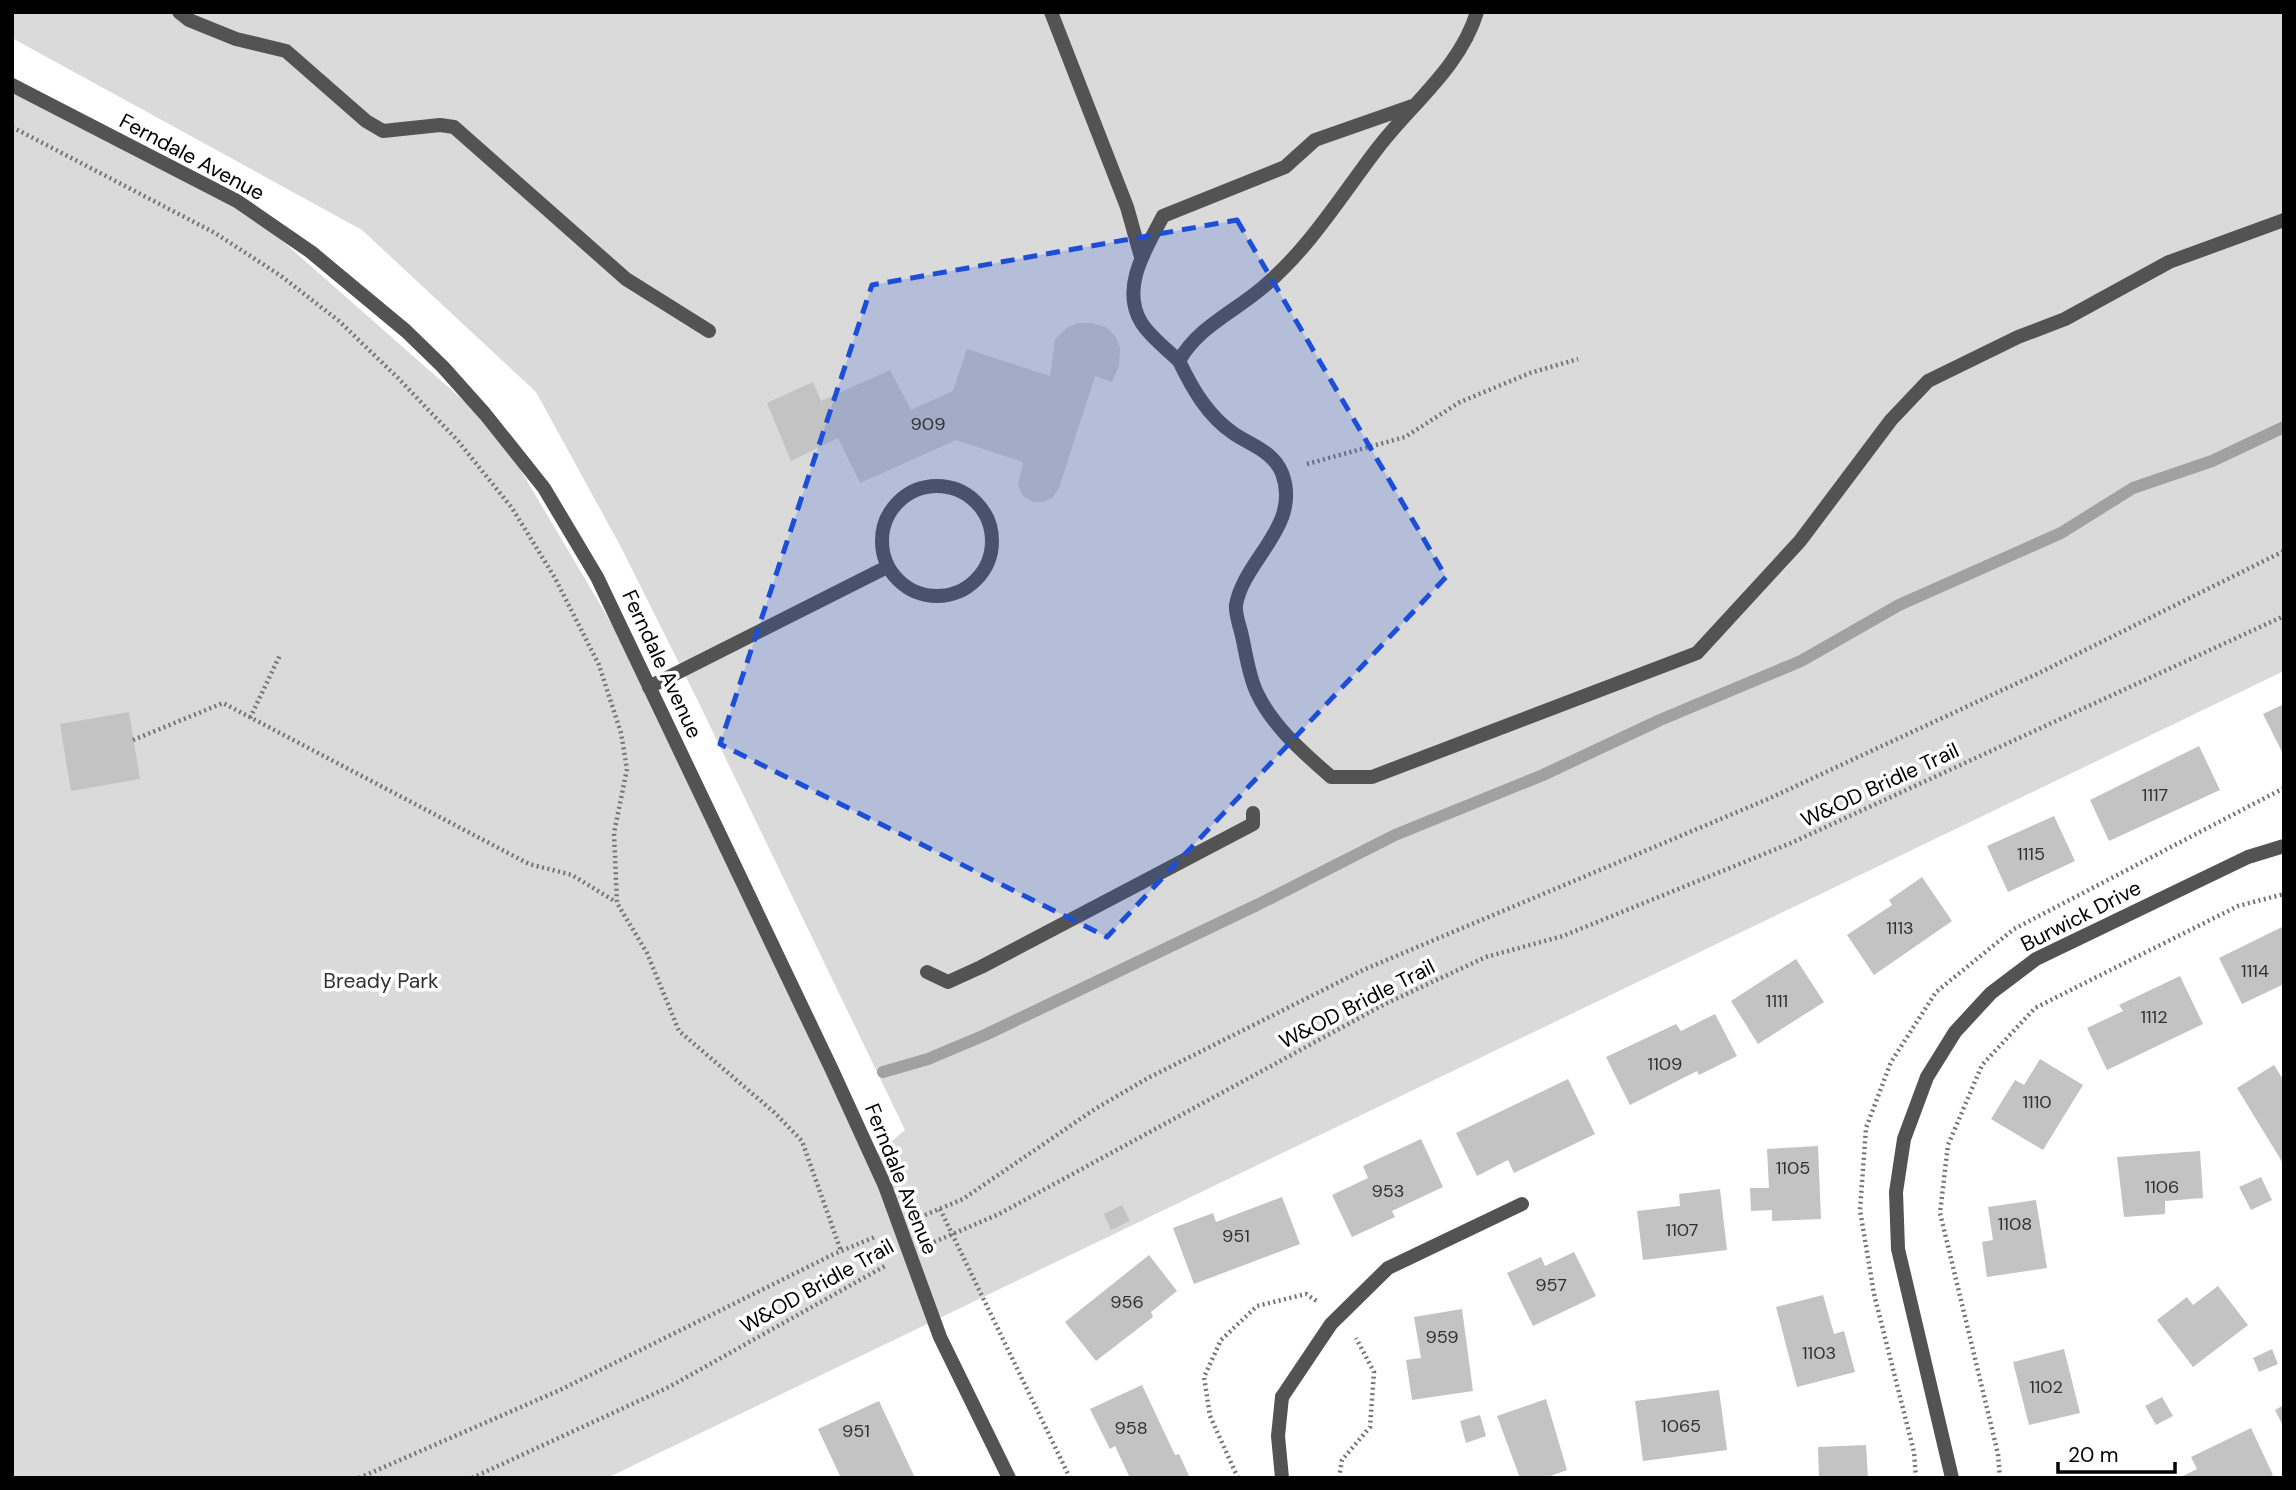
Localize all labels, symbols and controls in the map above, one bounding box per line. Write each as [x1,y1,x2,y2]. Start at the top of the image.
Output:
street label: Ferndale Avenue [114,107,270,207]
house number: 909 [911,412,945,436]
street label: Ferndale Avenue [615,585,709,743]
street label: W&OD Bridle Trail [1796,736,1964,834]
house number: 1117 [2142,783,2168,807]
house number: 1115 [2017,842,2045,866]
street label: Burwick Drive [2016,874,2146,958]
house number: 1113 [1886,916,1914,940]
street label: W&OD Bridle Trail [1274,953,1440,1055]
house number: 1114 [2241,959,2269,983]
park label: Bready Park [323,967,439,995]
house number: 1111 [1766,989,1788,1013]
house number: 1112 [2140,1005,2168,1029]
house number: 1109 [1648,1052,1682,1076]
house number: 1110 [2022,1090,2052,1114]
street label: Ferndale Avenue [858,1099,944,1259]
house number: 1105 [1776,1156,1810,1180]
house number: 1106 [2145,1175,2179,1199]
house number: 953 [1372,1179,1404,1203]
house number: 1108 [1998,1212,2032,1236]
house number: 1107 [1666,1218,1698,1242]
house number: 951 [1222,1224,1250,1248]
street label: W&OD Bridle Trail [735,1232,899,1340]
house number: 957 [1535,1273,1567,1297]
house number: 956 [1110,1290,1144,1314]
house number: 959 [1425,1325,1459,1349]
house number: 1103 [1802,1341,1836,1365]
house number: 1102 [2029,1375,2063,1399]
house number: 1065 [1661,1414,1701,1438]
house number: 958 [1114,1416,1148,1440]
house number: 951 [842,1419,870,1443]
scale bar [2058,1430,2175,1474]
text: 20 m [2068,1441,2119,1469]

